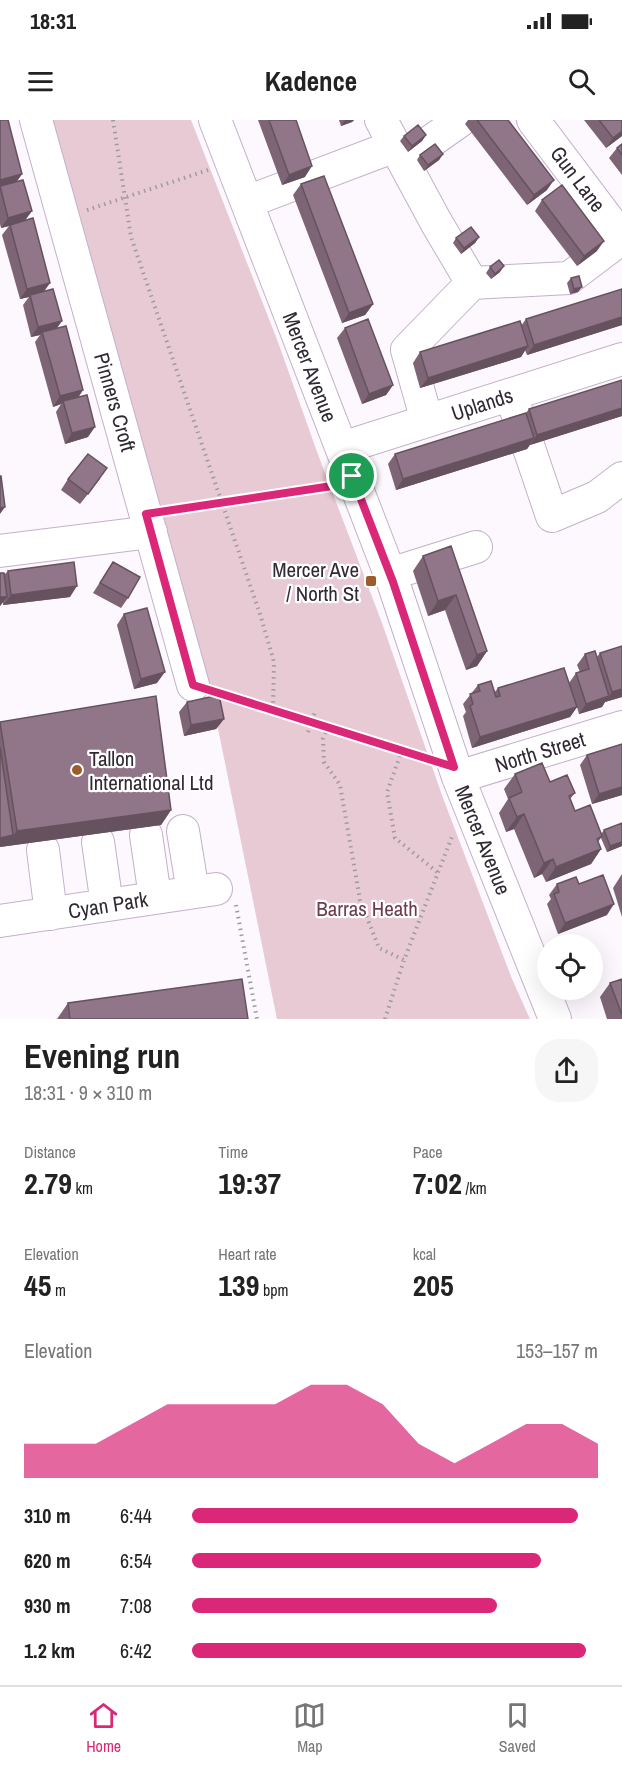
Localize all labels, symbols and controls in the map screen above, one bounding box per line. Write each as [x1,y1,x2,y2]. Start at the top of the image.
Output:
text: 18:31 [30,6,76,36]
text: Kadence [265,63,357,99]
icon: menu [24,65,57,98]
icon: search [565,65,598,98]
street label: Gun Lane [544,140,612,218]
street label: Mercer Avenue [276,308,344,426]
street label: Pinners Croft [87,349,143,455]
street label: Uplands [447,380,517,428]
pin [326,450,377,501]
icon: arrive [335,459,368,492]
place label: Mercer Ave / North St [272,555,359,608]
marker: Mercer Ave / North St [364,574,378,588]
street label: North Street [491,725,589,779]
place label: Tallon International Ltd [89,744,213,797]
marker: Tallon International Ltd [70,763,84,777]
street label: Mercer Avenue [448,781,518,899]
street label: Cyan Park [66,884,150,926]
park label: Barras Heath [316,894,418,923]
map controls [537,934,603,1000]
button: locate [537,934,603,1000]
text: Evening run [24,1034,180,1078]
button: share [535,1039,598,1102]
text: 18:31 · 9 × 310 m [24,1079,152,1106]
text: Distance [24,1141,76,1163]
text: Time [218,1141,248,1163]
text: Pace [413,1141,443,1163]
text: 2.79 [24,1163,72,1203]
text: 19:37 [218,1163,281,1203]
text: 7:02 [413,1163,462,1203]
text: km [72,1177,93,1199]
text: /km [462,1177,487,1199]
text: Elevation [24,1243,79,1265]
text: Heart rate [218,1243,277,1265]
text: kcal [413,1243,436,1265]
text: 45 [24,1265,51,1305]
text: 139 [218,1265,259,1305]
text: 205 [413,1265,454,1305]
text: m [51,1279,66,1301]
text: bpm [259,1279,289,1301]
text: Elevation [24,1337,92,1364]
text: 153–157 m [516,1337,598,1364]
text: 310 m [24,1502,71,1529]
text: 6:44 [120,1502,152,1529]
text: 620 m [24,1547,71,1574]
text: 6:54 [120,1547,152,1574]
text: 930 m [24,1592,71,1619]
text: 7:08 [120,1592,152,1619]
text: 1.2 km [24,1637,75,1664]
text: 6:42 [120,1637,152,1664]
tab: Home [86,1699,121,1757]
tab: Map [293,1699,326,1757]
tab: Saved [499,1699,536,1757]

